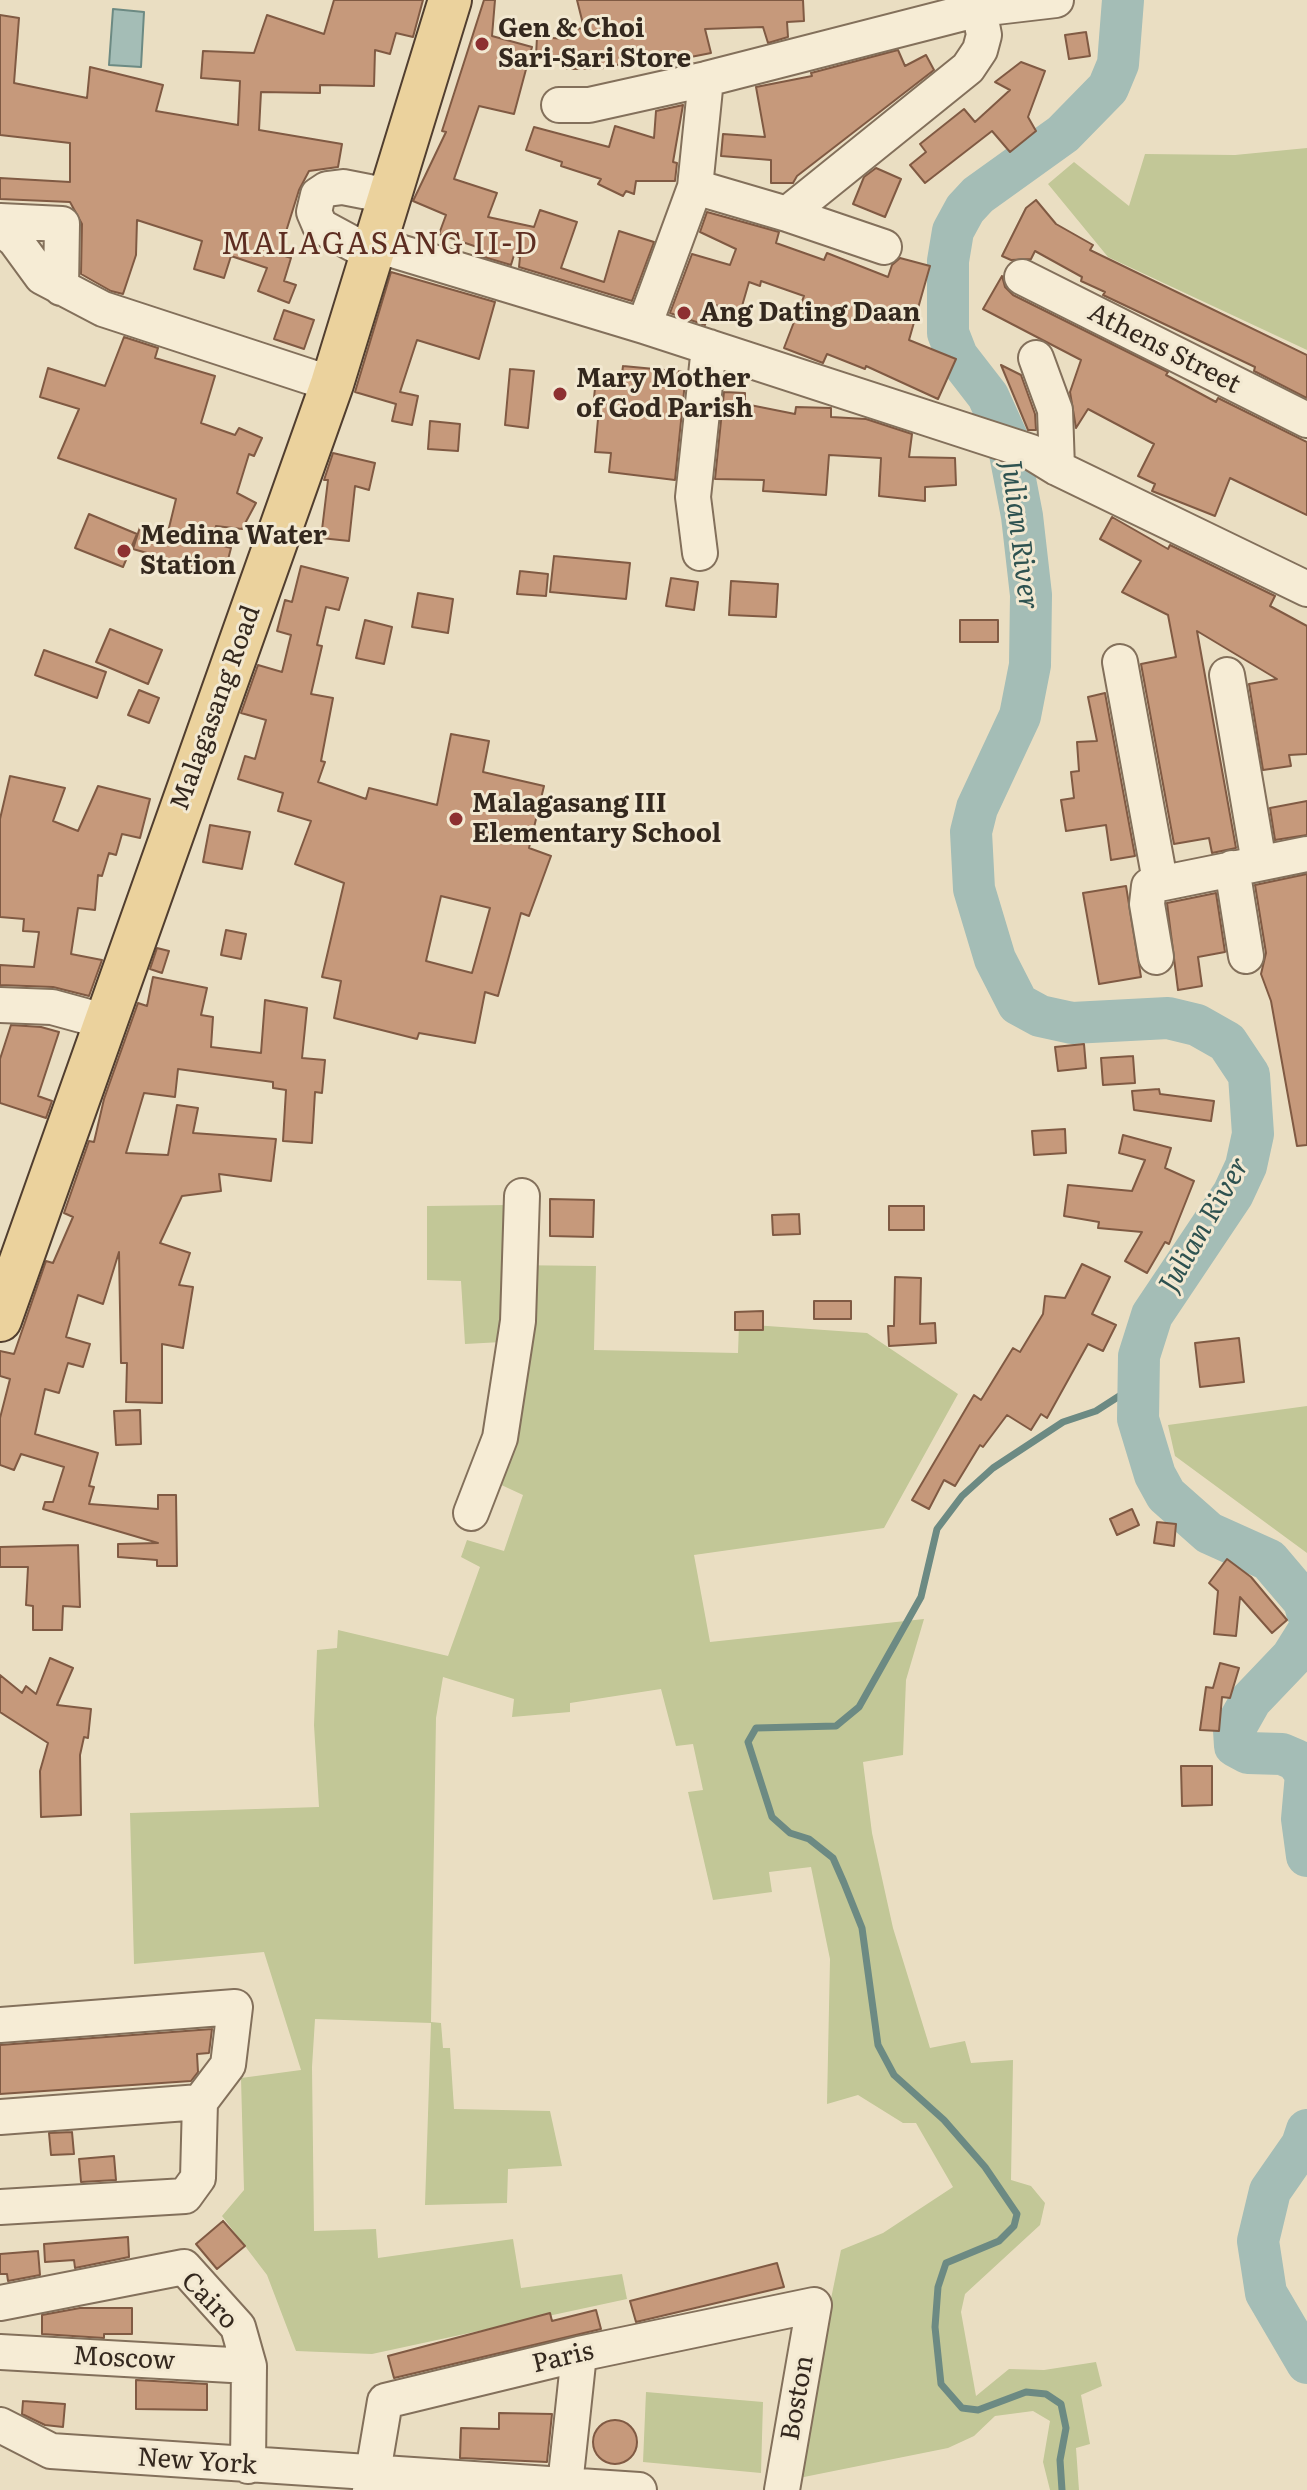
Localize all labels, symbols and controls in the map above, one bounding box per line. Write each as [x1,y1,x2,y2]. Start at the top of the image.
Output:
place label: Gen & Choi Sari-Sari Store [498,13,691,74]
marker: Gen & Choi Sari-Sari Store [473,35,491,53]
district label: MALAGASANG II-D [221,227,539,263]
place label: Ang Dating Daan [700,297,920,329]
street label: Athens Street [1083,297,1245,401]
marker: Ang Dating Daan [675,304,693,322]
place label: Mary Mother of God Parish [576,363,753,424]
marker: Mary Mother of God Parish [551,385,569,403]
water label: Julian River [993,458,1045,612]
place label: Medina Water Station [140,520,327,582]
marker: Medina Water Station [115,542,133,560]
street label: Malagasang Road [164,601,268,815]
place label: Malagasang III Elementary School [472,788,721,850]
marker: Malagasang III Elementary School [447,810,465,828]
water label: Julian River [1153,1152,1257,1298]
street label: Cairo [174,2266,244,2336]
street label: Paris [529,2336,597,2380]
street label: Moscow [72,2341,176,2377]
street label: Boston [775,2353,821,2443]
street label: New York [136,2442,258,2482]

